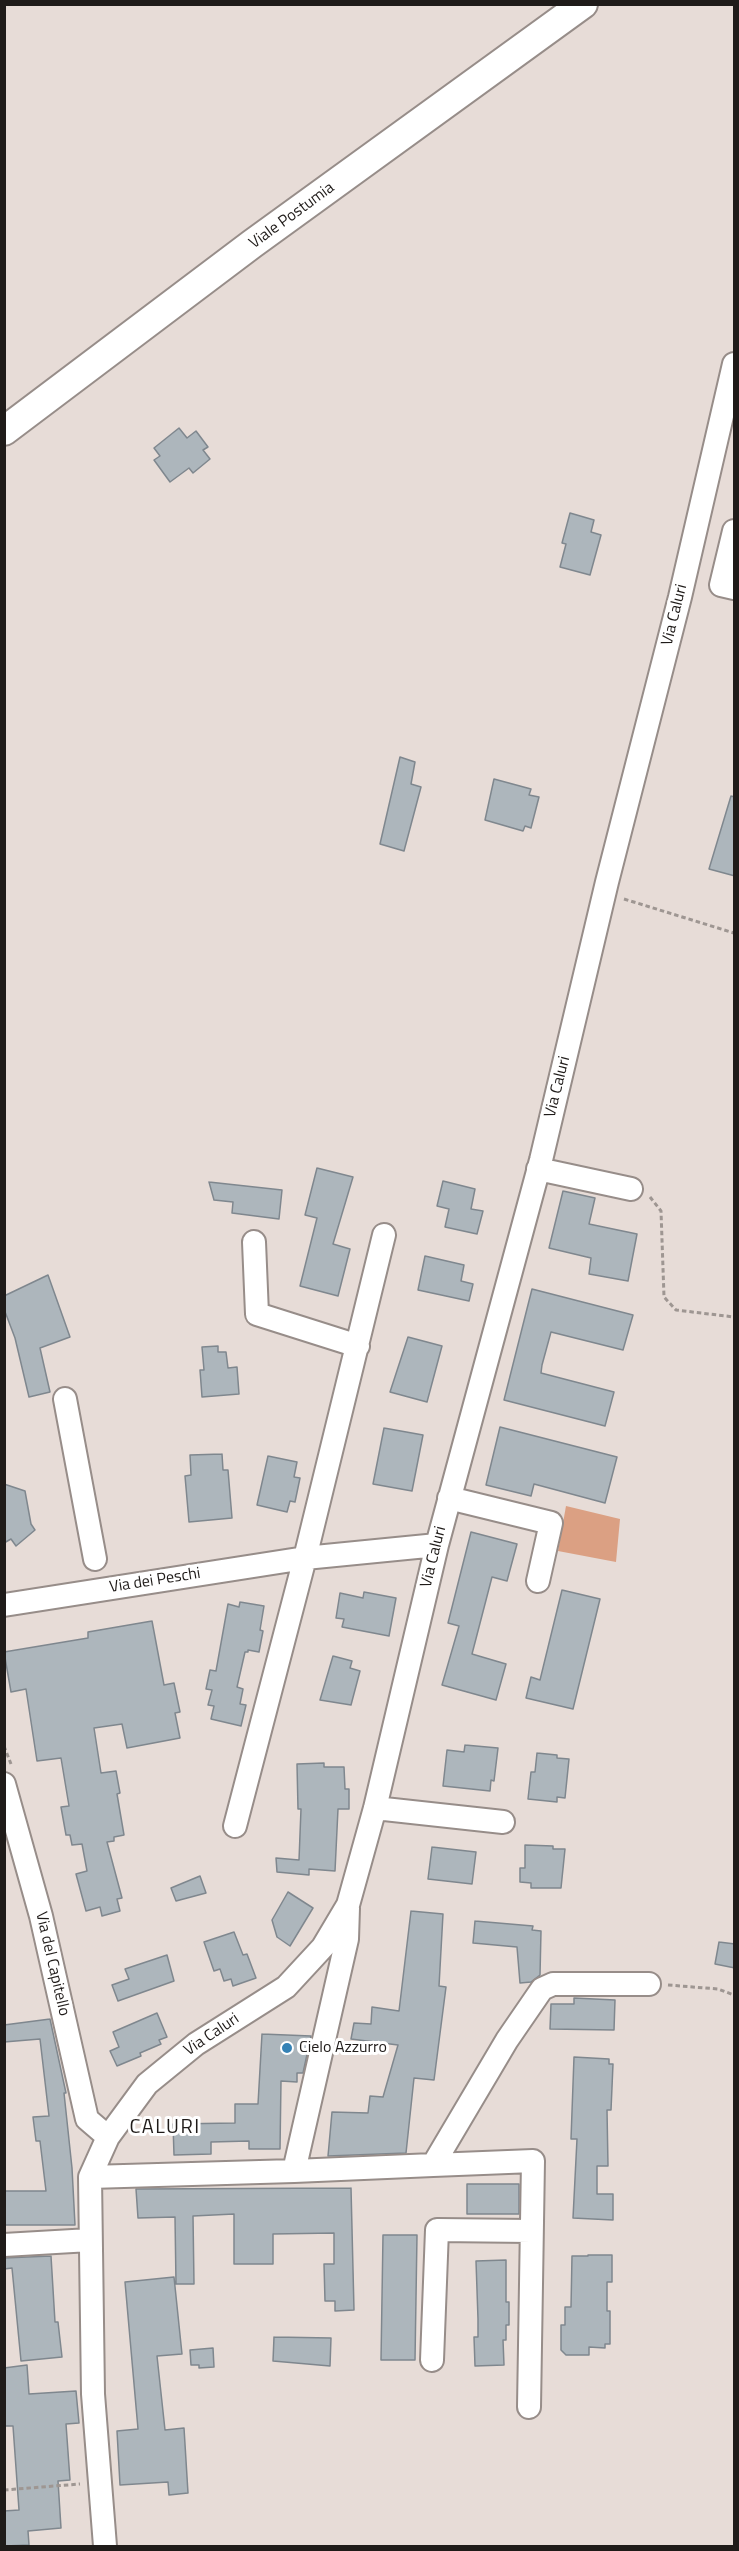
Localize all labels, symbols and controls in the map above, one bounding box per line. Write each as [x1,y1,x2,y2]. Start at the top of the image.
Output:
street label: Viale Postumia [246,179,338,253]
street label: Via Caluri [658,582,692,648]
street label: Via Caluri [541,1054,575,1120]
street label: Via Caluri [417,1524,451,1590]
street label: Via dei Peschi [108,1564,202,1598]
street label: Via del Capitello [31,1910,73,2018]
street label: Via Caluri [181,2010,243,2060]
place label: Cielo Azzurro [299,2038,387,2058]
marker: Cielo Azzurro [280,2041,294,2055]
district label: CALURI [129,2116,201,2140]

